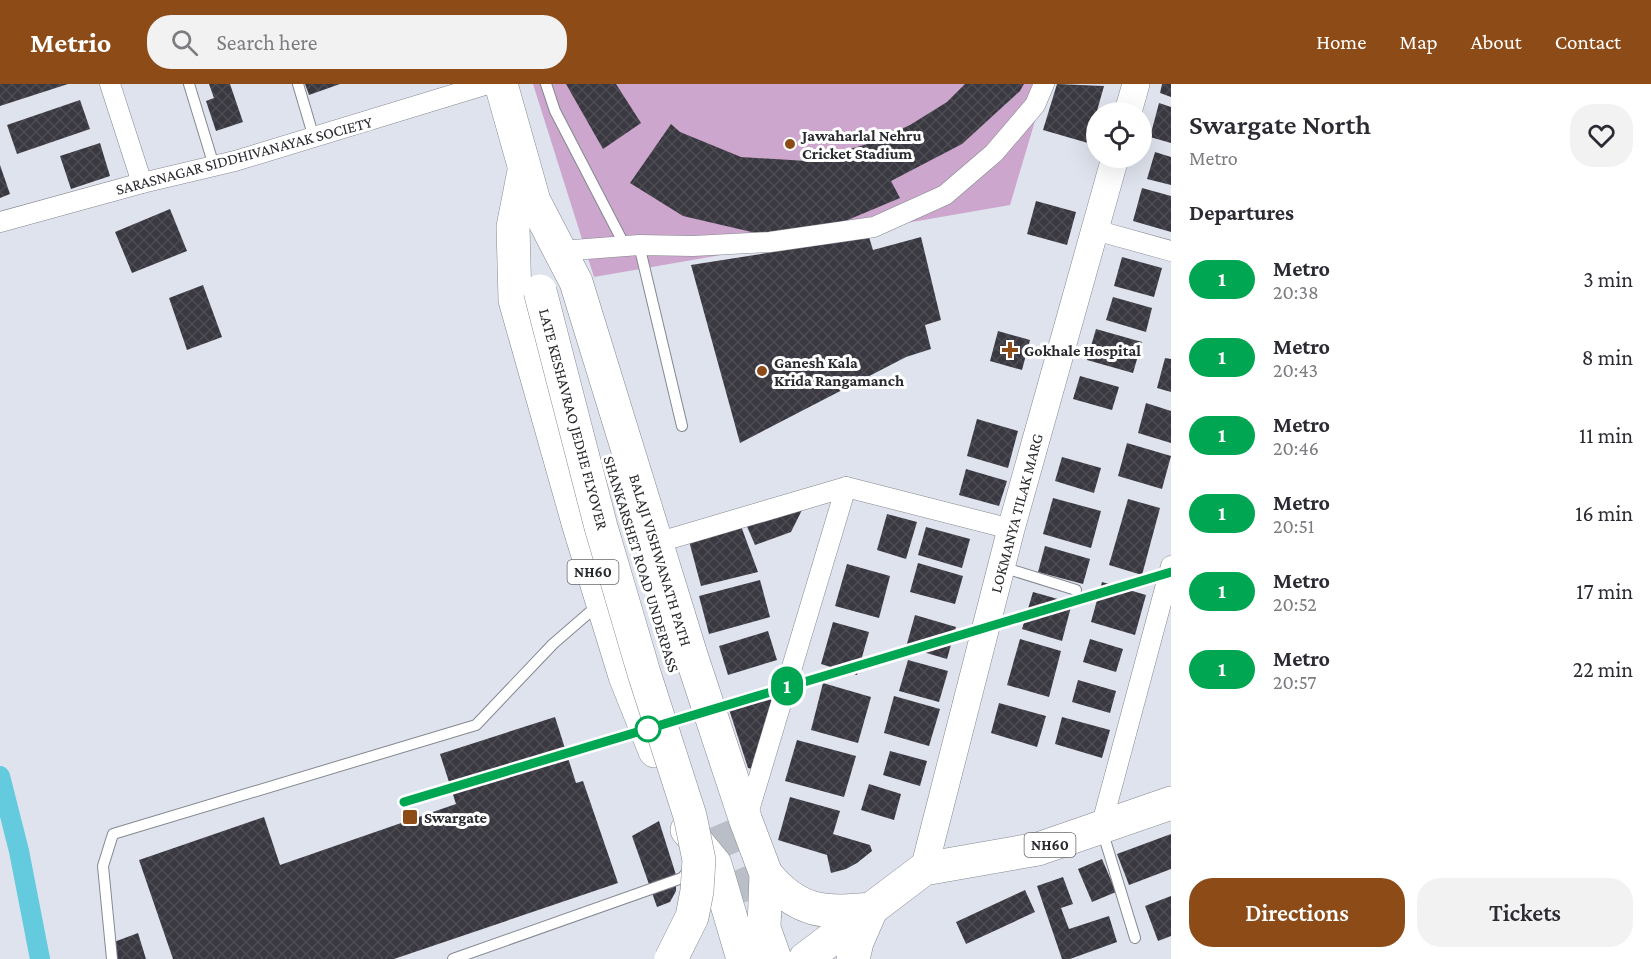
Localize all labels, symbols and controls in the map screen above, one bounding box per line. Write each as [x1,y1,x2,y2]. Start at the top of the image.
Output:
search box [147,15,567,69]
icon: search [168,26,201,59]
text: Metrio [30,27,111,58]
text: Search here [216,30,317,55]
text: Home [1316,30,1366,54]
text: Map [1399,30,1438,54]
text: About [1471,30,1522,54]
text: Contact [1555,30,1621,54]
map controls [1086,102,1152,168]
button: locate [1086,102,1152,168]
button: heart [1570,104,1633,167]
text: Swargate North [1189,109,1371,140]
street label: SARASNAGAR SIDDHIVANAYAK SOCIETY [114,113,375,198]
place label: Jawaharlal Nehru Cricket Stadium [800,127,922,162]
marker: Jawaharlal Nehru Cricket Stadium [783,137,797,151]
text: Metro [1189,147,1238,169]
text: Departures [1189,200,1294,225]
text: Metro [1273,256,1330,281]
text: 1 [1218,267,1226,291]
text: 3 min [1583,267,1633,292]
text: 20:38 [1273,281,1319,303]
street label: LATE KESHAVRAO JEDHE FLYOVER [535,307,611,532]
text: Metro [1273,334,1330,359]
marker: Gokhale Hospital [1001,341,1019,359]
place label: Gokhale Hospital [1024,342,1141,359]
text: 1 [1218,345,1226,369]
text: 8 min [1582,345,1633,370]
place label: Ganesh Kala Krida Rangamanch [774,354,904,389]
text: 20:43 [1273,359,1318,381]
marker: Ganesh Kala Krida Rangamanch [755,364,769,378]
text: Metro [1273,412,1330,437]
text: 1 [1218,423,1226,447]
text: 11 min [1579,423,1633,448]
street label: LOKMANYA TILAK MARG [987,431,1046,595]
text: 20:46 [1273,437,1319,459]
street label: SHANKARSHET ROAD UNDERPASS [600,454,683,674]
street label: BALAJI VISHWANATH PATH [625,472,695,649]
text: Metro [1273,490,1330,515]
text: 1 [1218,501,1226,525]
text: 16 min [1575,501,1633,526]
text: 20:51 [1273,515,1314,537]
road number: NH60 [568,560,618,584]
text: Metro [1273,568,1330,593]
text: 1 [1218,579,1226,603]
text: 17 min [1576,579,1633,604]
text: 20:52 [1273,593,1317,615]
text: Metro [1273,646,1330,671]
text: 1 [1218,657,1226,681]
text: 22 min [1573,657,1633,682]
line badge: 1 [768,666,806,706]
text: 20:57 [1273,671,1316,693]
text: 1 [783,674,791,698]
unlabelled marker [635,716,661,742]
marker: Swargate [401,808,419,826]
place label: Swargate [424,809,488,826]
road number: NH60 [1024,833,1076,857]
button: Directions [1189,878,1405,947]
button: Tickets [1417,878,1633,947]

